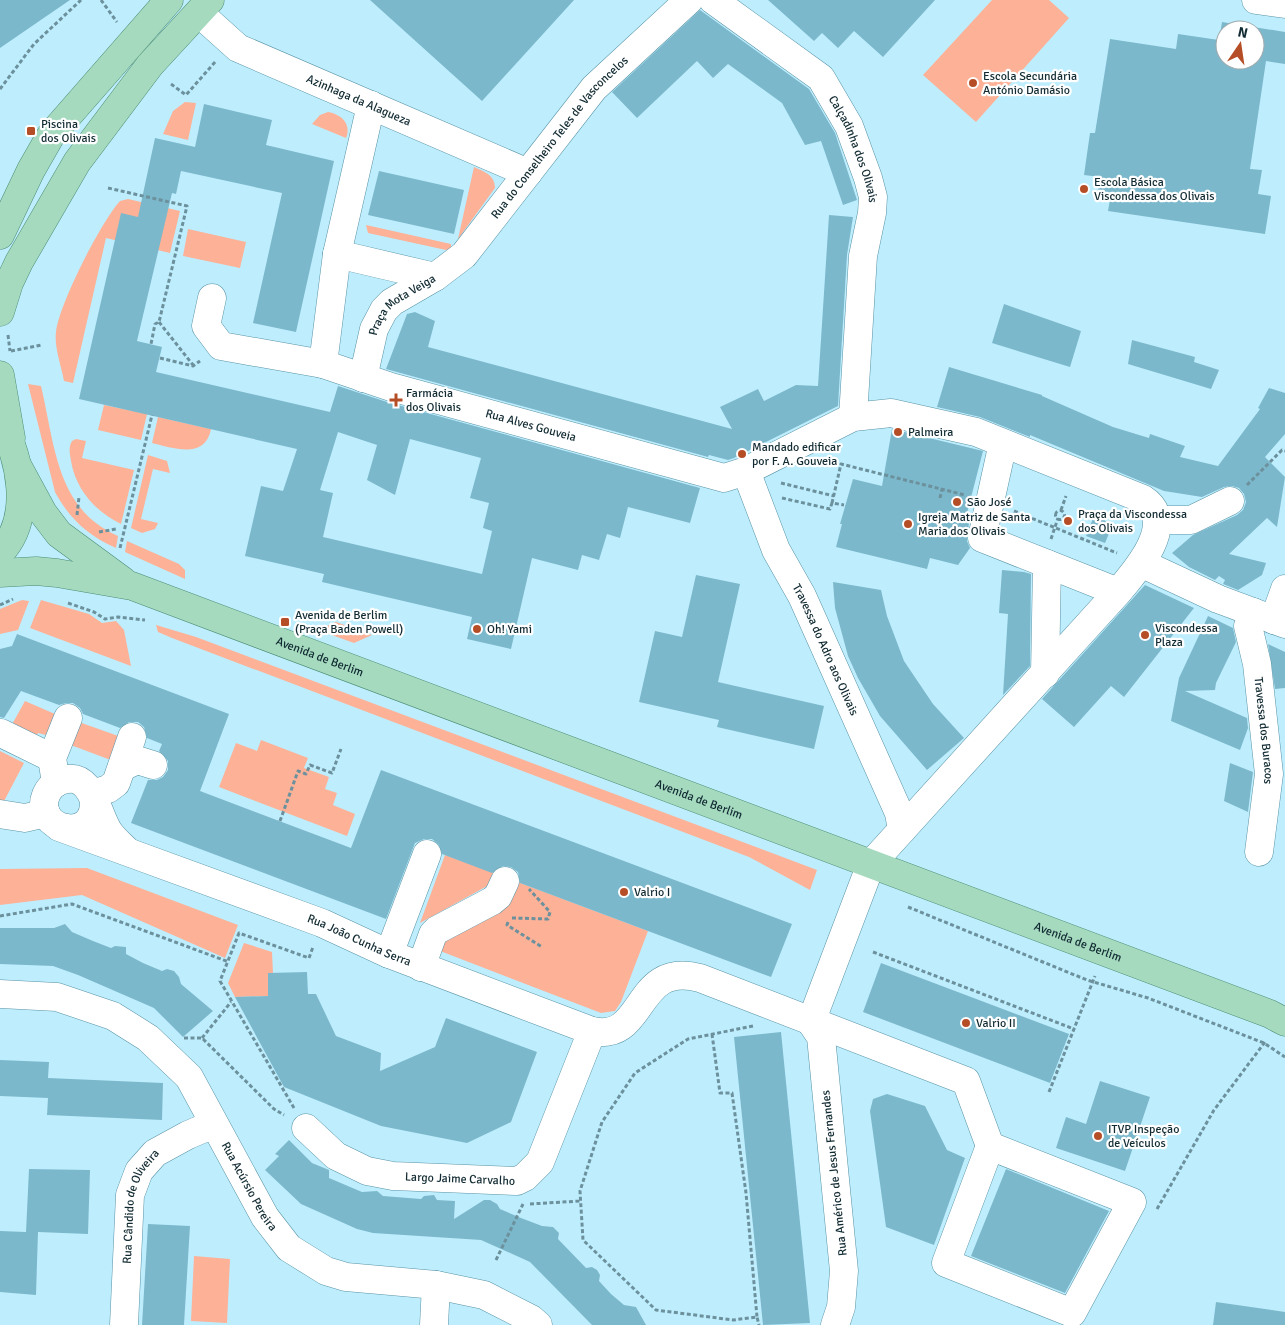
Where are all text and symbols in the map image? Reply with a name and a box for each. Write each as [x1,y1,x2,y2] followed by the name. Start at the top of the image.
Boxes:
[1215,20,1265,70] north arrow
[1236,23,1249,42] text: N
[488,53,632,222] street label: Rua do Conselheiro Teles de Vasconcelos
[983,69,1077,98] place label: Escola Secundária António Damásio
[304,71,413,130] street label: Azinhaga da Alagueza
[967,77,979,89] marker: Escola Secundária António Damásio
[825,93,880,203] street label: Calçadinha dos Olivais
[41,117,96,146] place label: Piscina dos Olivais
[25,125,37,137] marker: Piscina dos Olivais
[1094,175,1214,204] place label: Escola Básica Viscondessa dos Olivais
[1078,183,1090,195] marker: Escola Básica Viscondessa dos Olivais
[366,271,438,337] street label: Praça Mota Veiga
[406,386,461,415] place label: Farmácia dos Olivais
[390,394,402,406] marker: Farmácia dos Olivais
[484,406,578,445] street label: Rua Alves Gouveia
[908,425,953,440] place label: Palmeira
[892,426,904,438] marker: Palmeira
[752,440,841,469] place label: Mandado edificar por F. A. Gouveia
[736,448,748,460] marker: Mandado edificar por F. A. Gouveia
[967,495,1011,510] place label: São José
[951,496,963,508] marker: São José
[1078,507,1187,536] place label: Praça da Viscondessa dos Olivais
[918,510,1030,539] place label: Igreja Matriz de Santa Maria dos Olivais
[1062,515,1074,527] marker: Praça da Viscondessa dos Olivais
[902,518,914,530] marker: Igreja Matriz de Santa Maria dos Olivais
[789,581,861,718] street label: Travessa do Adro aos Olivais
[295,608,403,637] place label: Avenida de Berlim (Praça Baden Powell)
[279,616,291,628] marker: Avenida de Berlim (Praça Baden Powell)
[1155,621,1218,650] place label: Viscondessa Plaza
[487,622,532,637] place label: Oh! Yami
[471,623,483,635] marker: Oh! Yami
[1139,629,1151,641] marker: Viscondessa Plaza
[274,634,366,680] street label: Avenida de Berlim
[1250,676,1276,785] street label: Travessa dos Buracos
[653,776,745,823] street label: Avenida de Berlim
[634,885,670,900] place label: Valrio I
[618,886,630,898] marker: Valrio I
[305,911,413,970] street label: Rua João Cunha Serra
[1032,919,1124,966] street label: Avenida de Berlim
[976,1016,1016,1031] place label: Valrio II
[960,1017,972,1029] marker: Valrio II
[818,1089,851,1257] street label: Rua Américo de Jesus Fernandes
[1108,1122,1179,1151] place label: ITVP Inspeção de Veículos
[1092,1130,1104,1142] marker: ITVP Inspeção de Veículos
[218,1139,280,1234] street label: Rua Acúrsio Pereira
[120,1146,163,1264] street label: Rua Cândido de Oliveira
[405,1169,515,1189] street label: Largo Jaime Carvalho

